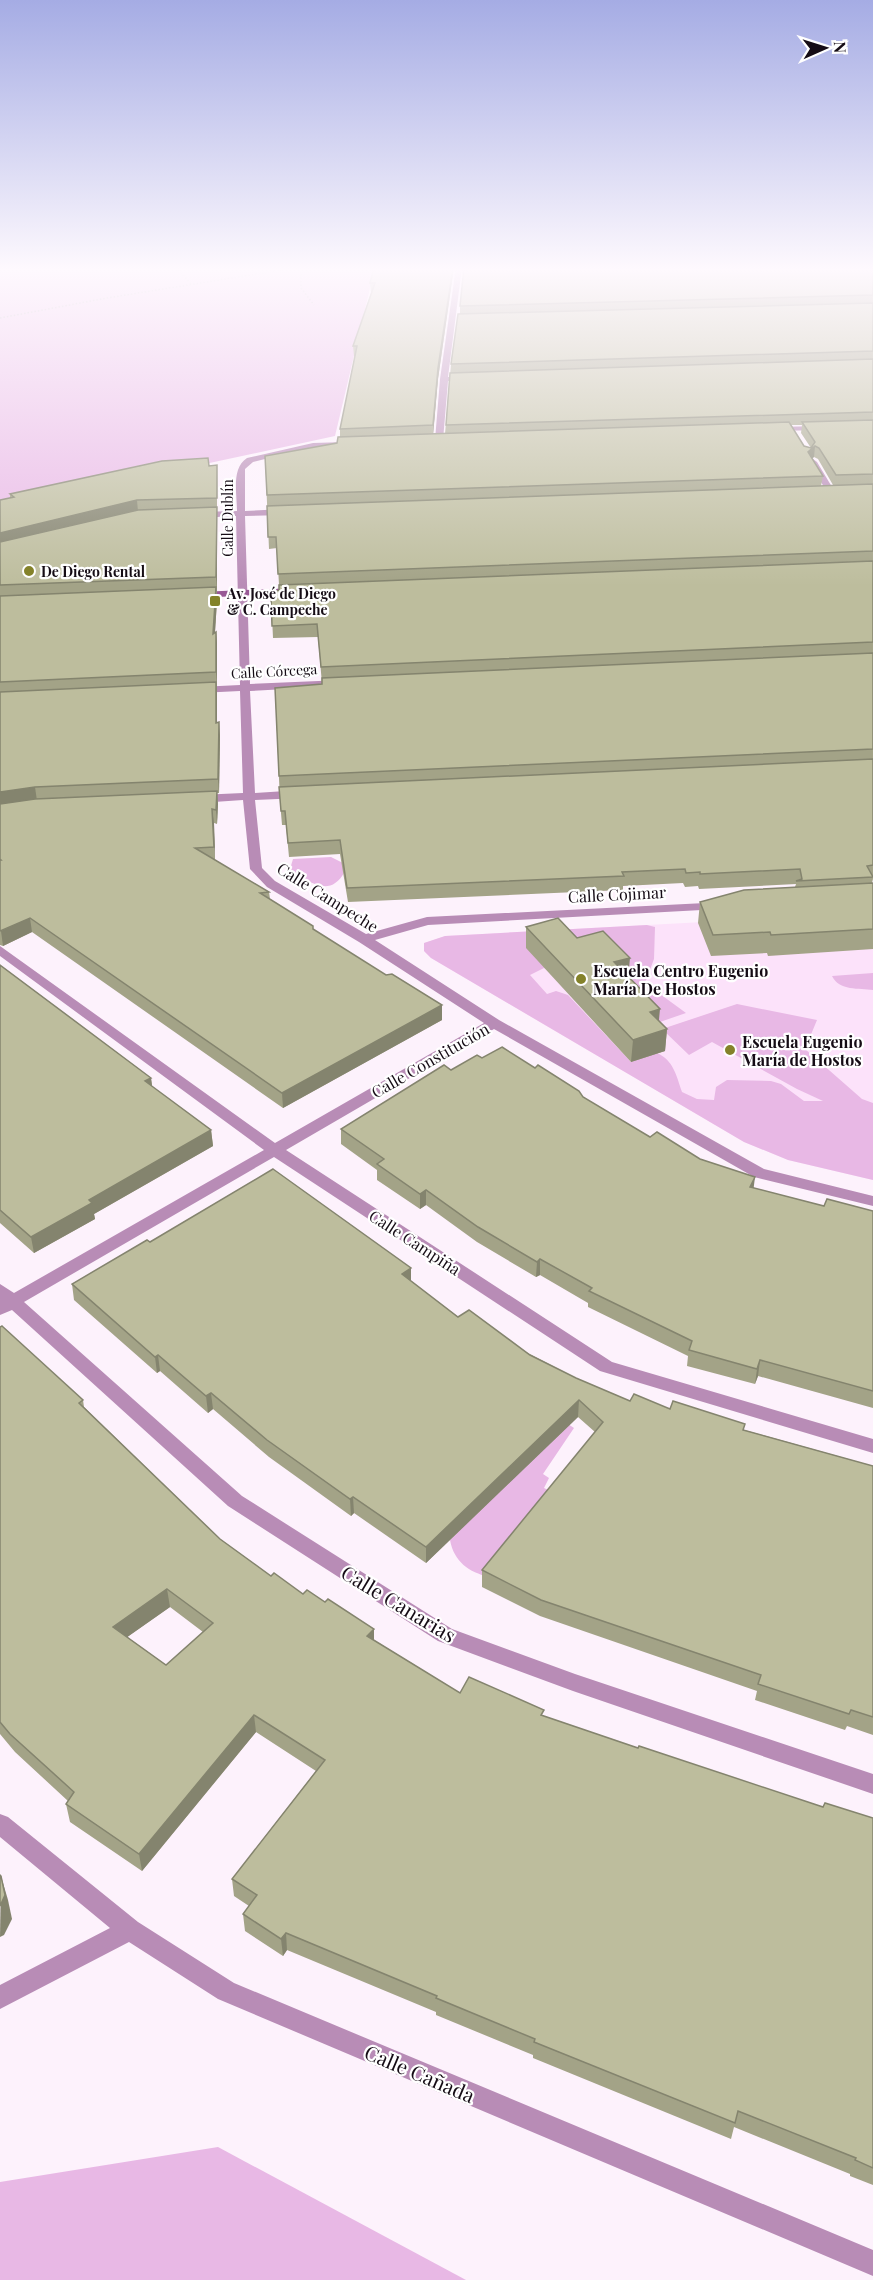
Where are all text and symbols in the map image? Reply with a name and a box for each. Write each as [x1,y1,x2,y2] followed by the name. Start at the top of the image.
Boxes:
[795,18,855,78] north arrow
[830,41,851,54] text: N
[218,479,237,557] street label: Calle Dublín
[41,562,146,581] place label: De Diego Rental
[22,564,36,578] marker: De Diego Rental
[226,584,336,619] place label: Av. José de Diego & C. Campeche
[208,594,222,608] marker: Av. José de Diego & C. Campeche
[230,659,318,683] street label: Calle Córcega
[273,857,383,937] street label: Calle Campeche
[567,881,667,907] street label: Calle Cojimar
[593,960,768,999] place label: Escuela Centro Eugenio María De Hostos
[574,972,588,986] marker: Escuela Centro Eugenio María De Hostos
[367,1018,493,1102] street label: Calle Constitución
[742,1031,862,1070] place label: Escuela Eugenio María de Hostos
[723,1043,737,1057] marker: Escuela Eugenio María de Hostos
[365,1205,465,1279] street label: Calle Campiña
[337,1558,461,1648] street label: Calle Canarias
[361,2038,479,2108] street label: Calle Cañada

